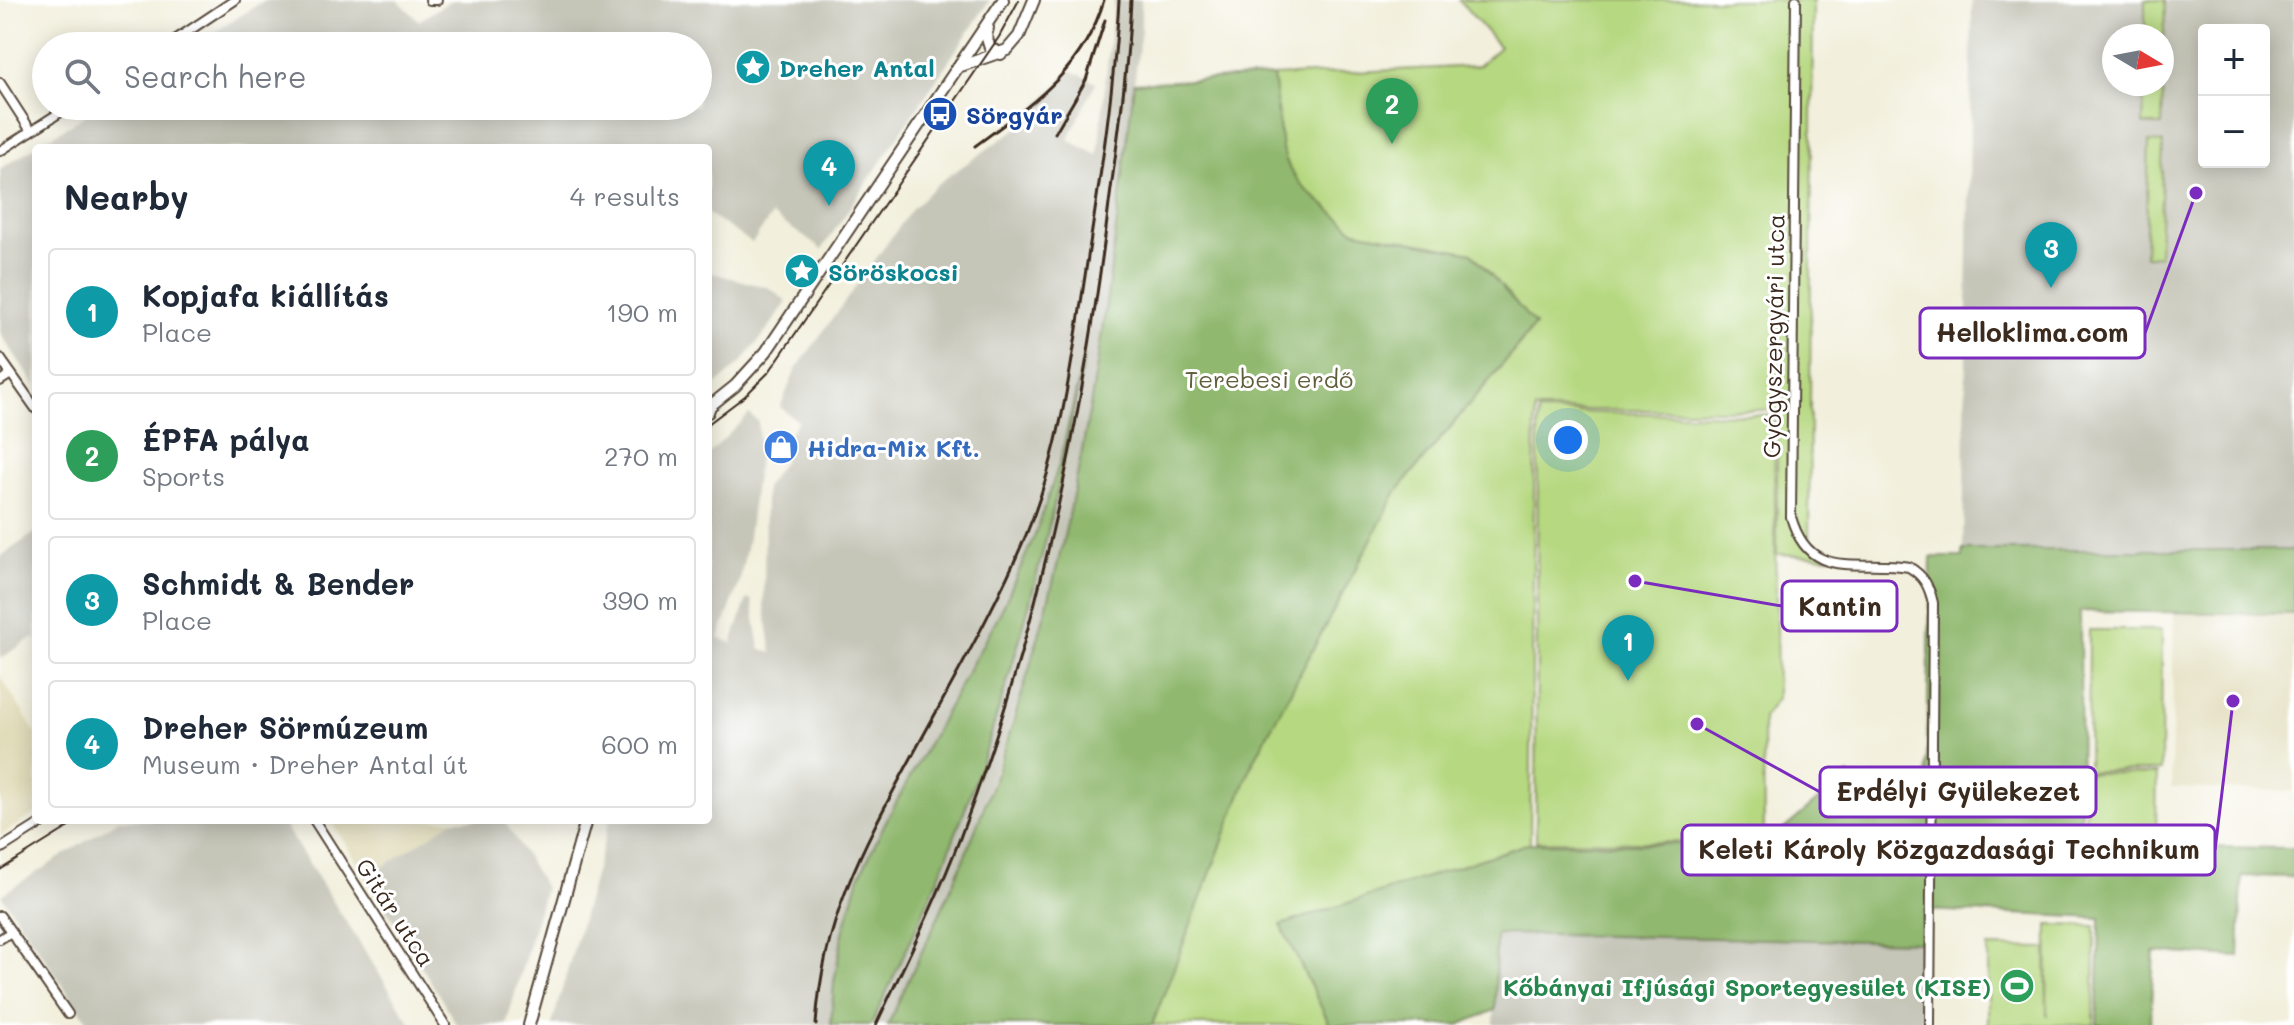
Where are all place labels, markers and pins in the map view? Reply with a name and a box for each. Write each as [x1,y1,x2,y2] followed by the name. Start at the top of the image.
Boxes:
[734,48,772,86] place icon: Dreher Antal
[779,52,935,83] place label: Dreher Antal
[1366,78,1418,144] pin: 2
[921,95,959,133] bus stop icon: Sörgyár
[966,99,1063,130] place label: Sörgyár
[803,140,855,206] pin: 4
[2025,222,2077,288] pin: 3
[783,252,821,290] place icon: Söröskocsi
[828,256,959,287] place label: Söröskocsi
[1920,308,2145,358] callout: Helloklima.com
[762,428,800,466] shop icon: Hidra-Mix Kft.
[807,432,980,463] place label: Hidra-Mix Kft.
[1782,581,1897,631] callout: Kantin
[1602,615,1654,681] pin: 1
[1820,767,2096,817] callout: Erdélyi Gyülekezet
[1682,825,2215,875] callout: Keleti Károly Közgazdasági Technikum
[1998,967,2036,1005] sports icon: Kőbányai Ifjúsági Sportegyesület (KISE)
[1503,971,1991,1002] place label: Kőbányai Ifjúsági Sportegyesület (KISE)

